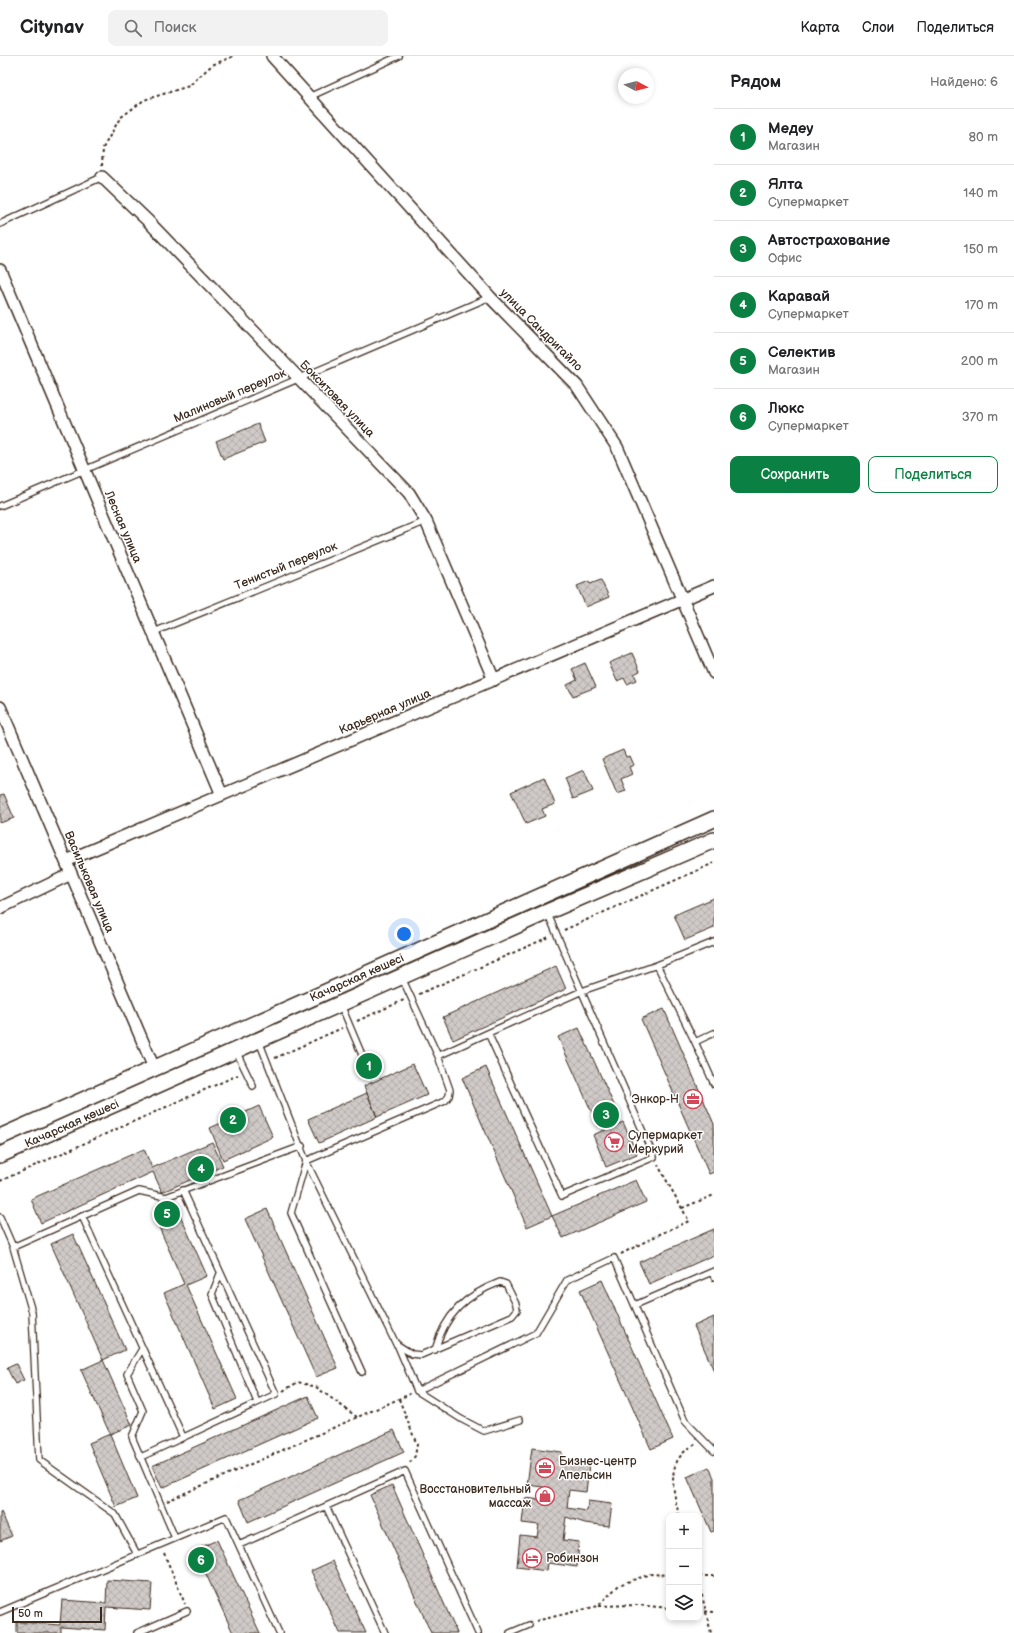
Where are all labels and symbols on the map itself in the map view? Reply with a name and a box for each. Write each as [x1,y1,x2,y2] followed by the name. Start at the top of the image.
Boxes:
[618,68,654,104] north arrow
[497,286,585,374] street label: улица Сандригайло
[296,357,378,441] street label: Бокситовая улица
[171,365,289,427] street label: Малиновый переулок
[101,488,145,565] street label: Лесная улица
[232,538,340,593] street label: Тенистый переулок
[337,686,433,738] street label: Карьерная улица
[61,829,117,935] street label: Васильковая улица
[394,924,414,944] your location
[308,950,406,1006] street label: Качарская көшесі
[356,1051,382,1081] pin: 1
[682,1088,704,1110] office icon: Энкор-Н
[632,1092,679,1107] place label: Энкор-Н
[23,1096,121,1152] street label: Качарская көшесі
[593,1100,619,1130] pin: 3
[220,1105,246,1135] pin: 2
[628,1128,703,1157] place label: Супермаркет Меркурий
[603,1131,625,1153] supermarket icon: Супермаркет Меркурий
[188,1154,214,1184] pin: 4
[154,1199,180,1229] pin: 5
[558,1454,637,1483] place label: Бизнес-центр Апельсин
[534,1457,556,1479] office icon: Бизнес-центр Апельсин
[420,1482,532,1511] place label: Восстановительный массаж
[534,1485,556,1507] shop icon: Восстановительный массаж
[188,1545,214,1575] pin: 6
[521,1547,543,1569] hotel icon: Робинзон
[546,1551,599,1566] place label: Робинзон
[12,1605,102,1624] scale bar

